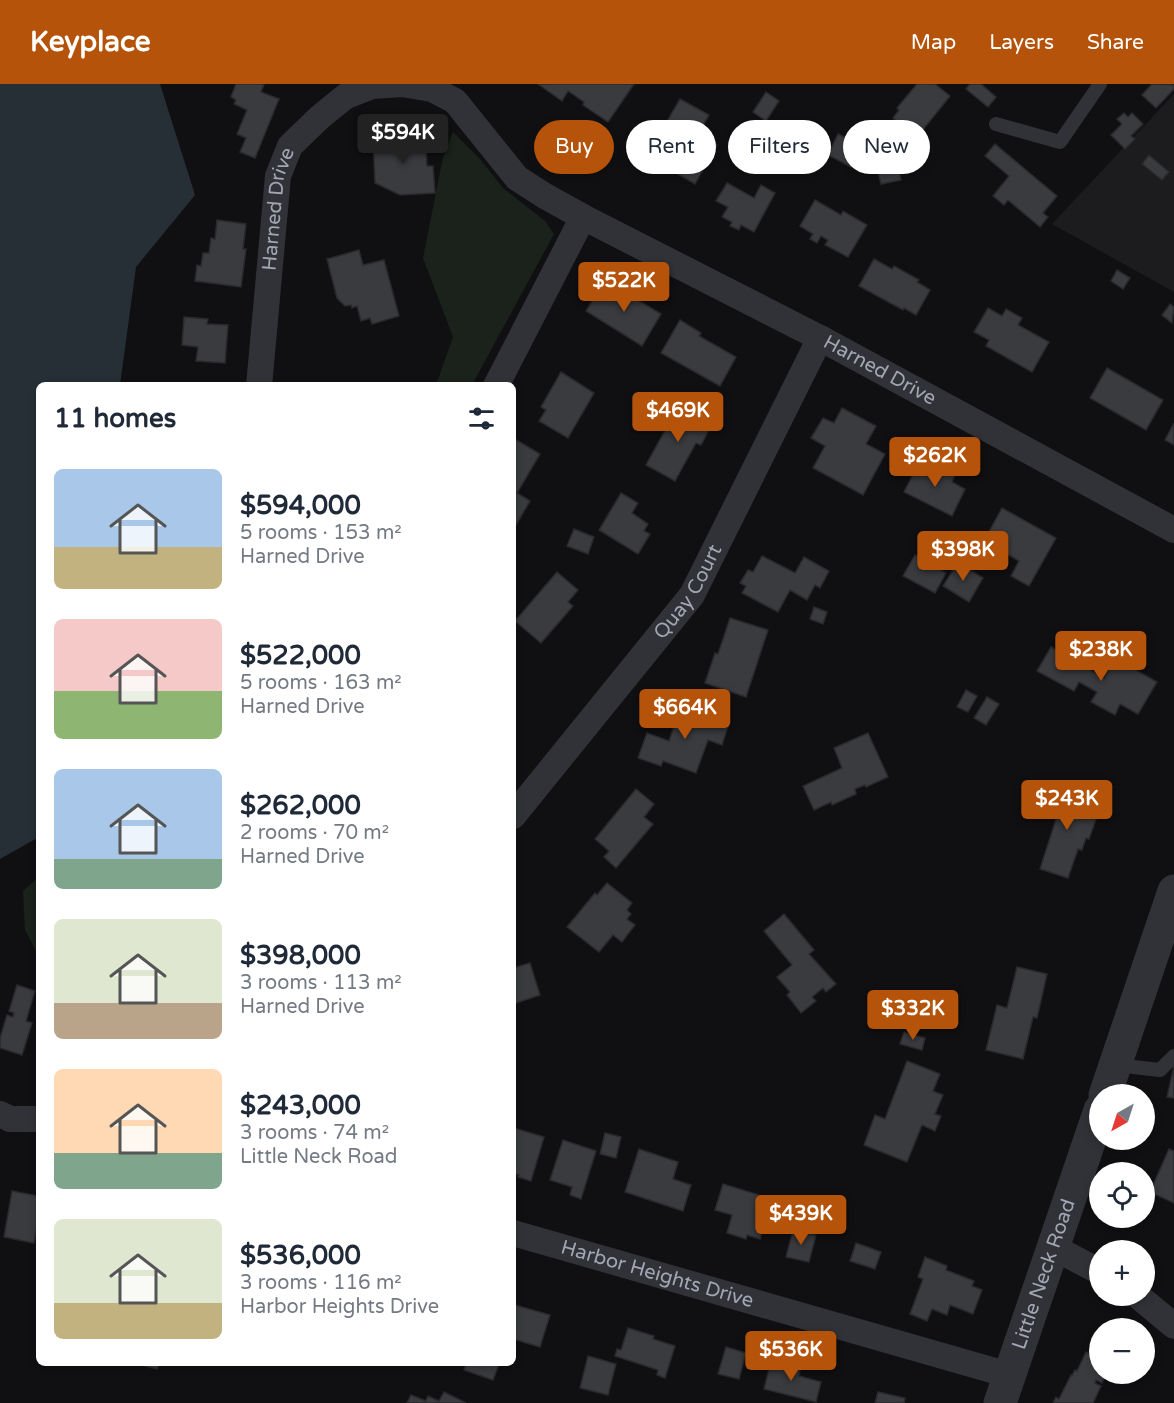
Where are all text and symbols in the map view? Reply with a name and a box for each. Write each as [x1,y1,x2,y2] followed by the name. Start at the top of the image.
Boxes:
[30,25,151,59] text: Keyplace
[911,30,956,55] text: Map
[989,30,1054,55] text: Layers
[1087,30,1144,55] text: Share
[361,114,445,165] pin: $594K
[534,120,614,174] chip: Buy
[626,120,716,174] chip: Rent
[728,120,831,174] chip: Filters
[843,120,930,174] chip: New
[371,121,435,145] text: $594K
[257,144,300,272] street label: Harned Drive
[582,262,666,313] pin: $522K
[592,269,656,293] text: $522K
[819,330,940,411] street label: Harned Drive
[636,392,720,443] pin: $469K
[646,399,710,423] text: $469K
[465,402,498,435] icon: filters
[54,403,176,434] text: 11 homes
[893,437,977,488] pin: $262K
[903,444,967,468] text: $262K
[240,490,361,521] text: $594,000
[102,493,174,565] icon: home
[240,521,402,545] text: 5 rooms · 153 m²
[921,531,1005,582] pin: $398K
[931,538,995,562] text: $398K
[649,540,727,644] street label: Quay Court
[240,545,365,569] text: Harned Drive
[1059,631,1143,682] pin: $238K
[1069,638,1133,662] text: $238K
[240,640,361,671] text: $522,000
[102,643,174,715] icon: home
[240,671,402,695] text: 5 rooms · 163 m²
[643,689,727,740] pin: $664K
[240,695,365,719] text: Harned Drive
[653,696,717,720] text: $664K
[1025,780,1109,831] pin: $243K
[1035,787,1099,811] text: $243K
[240,790,361,821] text: $262,000
[102,793,174,865] icon: home
[240,821,389,845] text: 2 rooms · 70 m²
[240,845,365,869] text: Harned Drive
[240,940,361,971] text: $398,000
[102,943,174,1015] icon: home
[240,971,402,995] text: 3 rooms · 113 m²
[871,990,955,1041] pin: $332K
[240,995,365,1019] text: Harned Drive
[881,997,945,1021] text: $332K
[1089,1084,1155,1150] north arrow
[1089,1084,1155,1384] map controls
[240,1090,361,1121] text: $243,000
[102,1093,174,1165] icon: home
[240,1121,389,1145] text: 3 rooms · 74 m²
[240,1145,397,1169] text: Little Neck Road
[1089,1162,1155,1228] button: locate
[759,1195,843,1246] pin: $439K
[1007,1196,1081,1353] street label: Little Neck Road
[769,1202,833,1226] text: $439K
[558,1235,756,1313] street label: Harbor Heights Drive
[240,1240,361,1271] text: $536,000
[1089,1240,1155,1306] button: +
[102,1243,174,1315] icon: home
[240,1271,402,1295] text: 3 rooms · 116 m²
[240,1295,439,1319] text: Harbor Heights Drive
[1089,1318,1155,1384] button: −
[749,1331,833,1382] pin: $536K
[759,1338,823,1362] text: $536K

